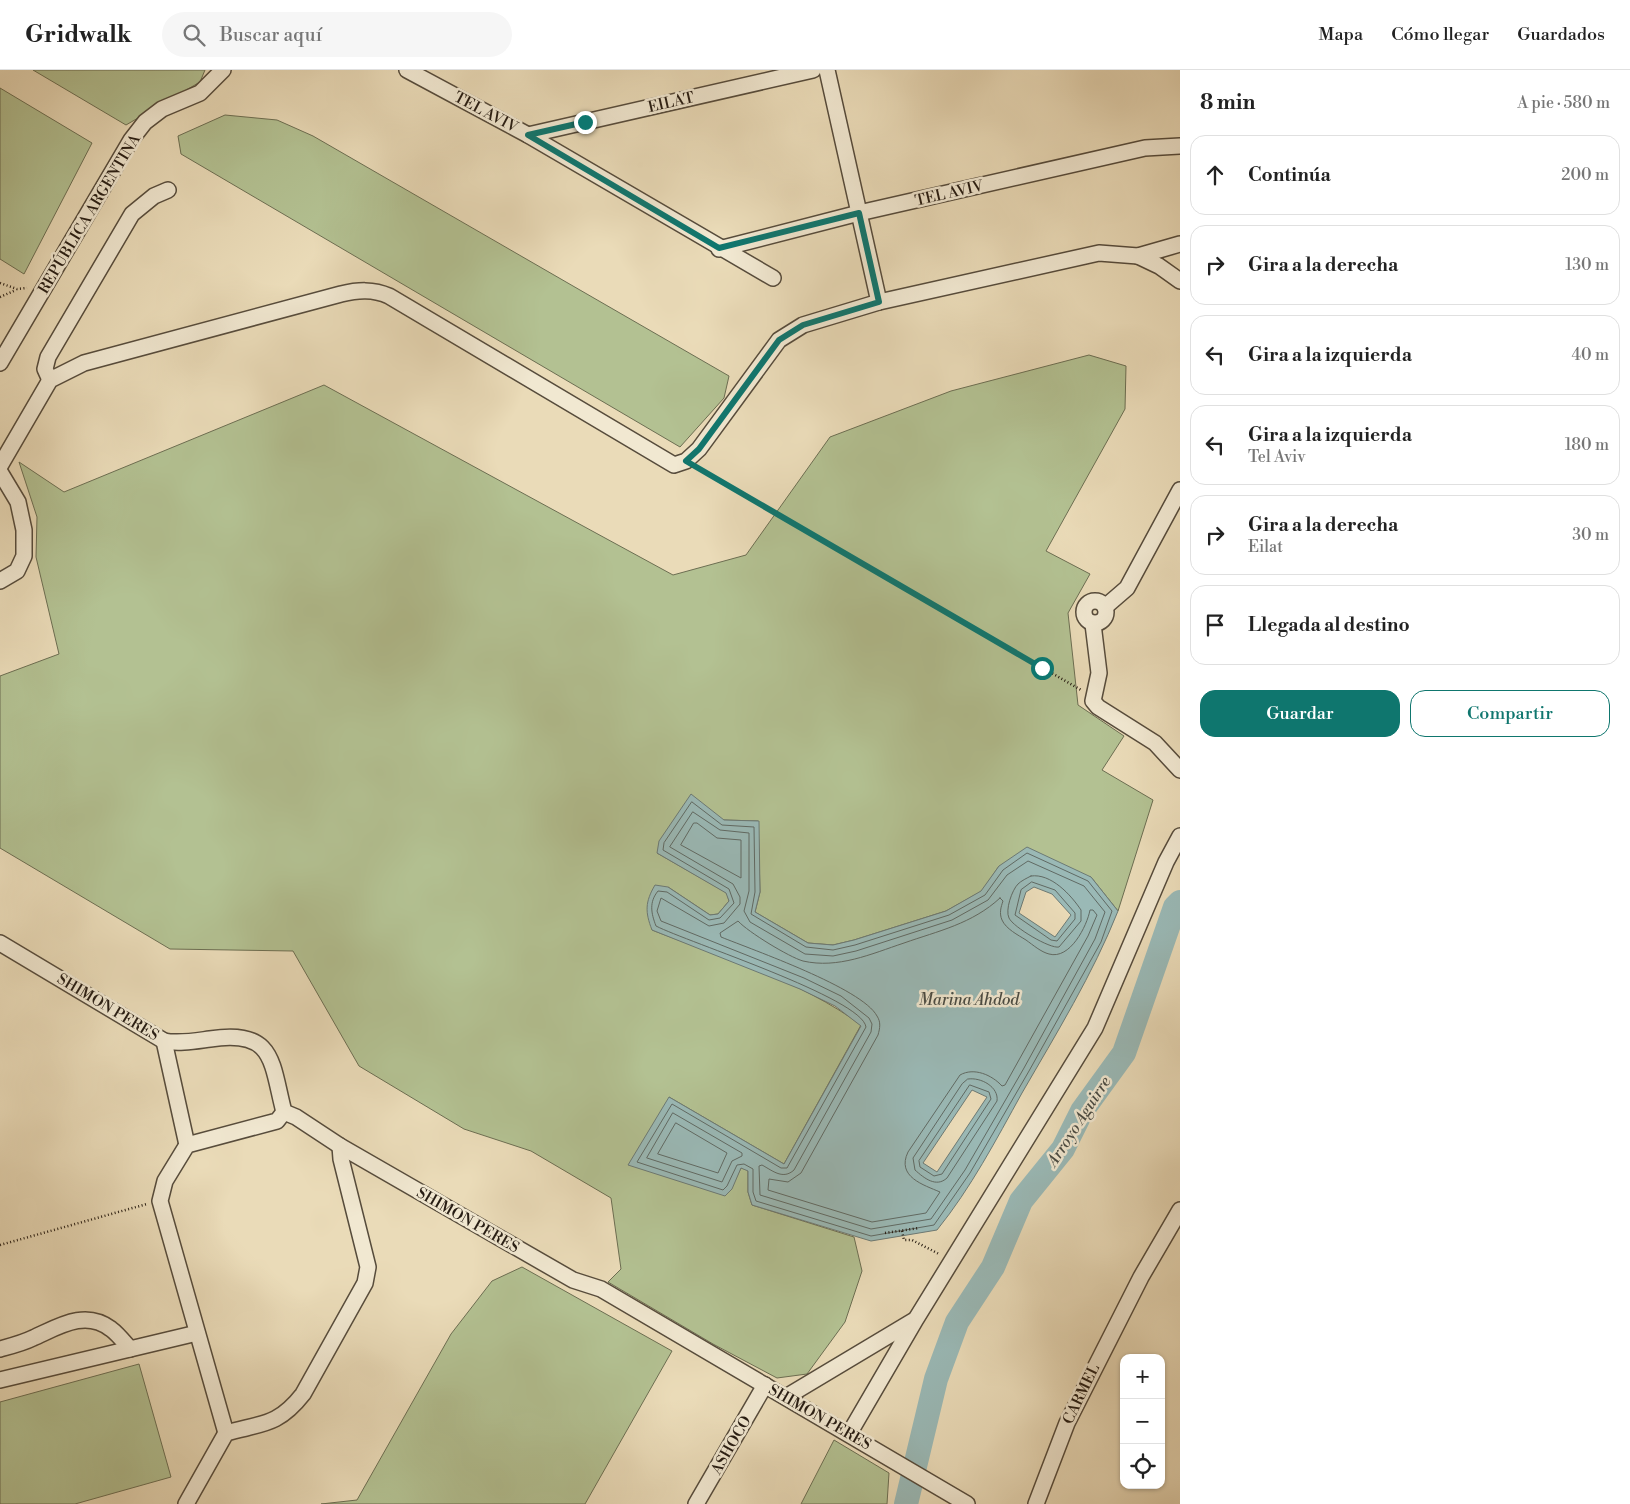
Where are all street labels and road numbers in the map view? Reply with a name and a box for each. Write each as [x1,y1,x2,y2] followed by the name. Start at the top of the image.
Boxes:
[451,88,521,137] street label: TEL AVIV
[646,88,697,117] street label: EILAT
[33,130,145,298] street label: REPÚBLICA ARGENTINA
[913,176,985,211] street label: TEL AVIV
[53,970,162,1045] street label: SHIMON PERES
[413,1183,522,1258] street label: SHIMON PERES
[1059,1361,1104,1428] street label: CARMEL
[765,1380,874,1455] street label: SHIMON PERES
[707,1412,756,1479] street label: ASHOCO

